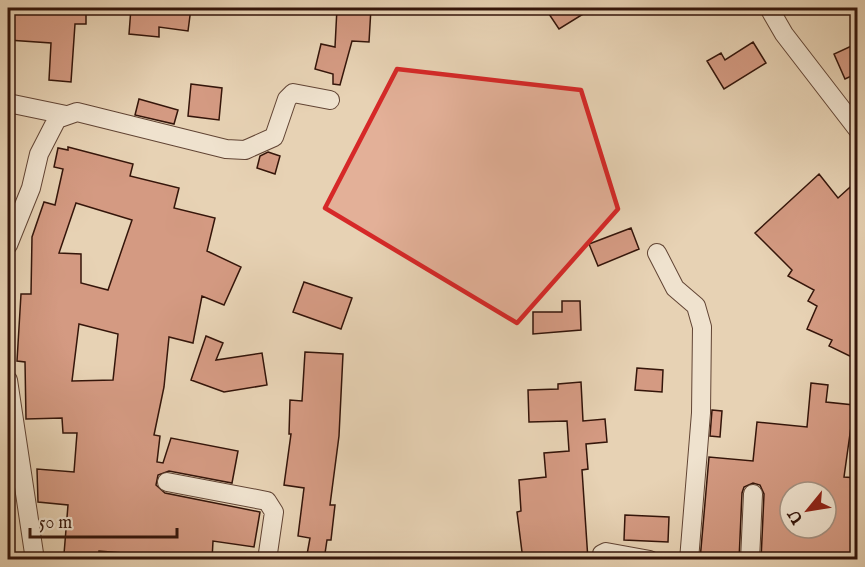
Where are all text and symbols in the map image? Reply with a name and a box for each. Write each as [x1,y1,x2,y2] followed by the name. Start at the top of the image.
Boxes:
[778,480,838,540] north arrow
[30,501,177,539] scale bar
[784,505,809,528] text: U
[39,512,72,535] text: 50 m

